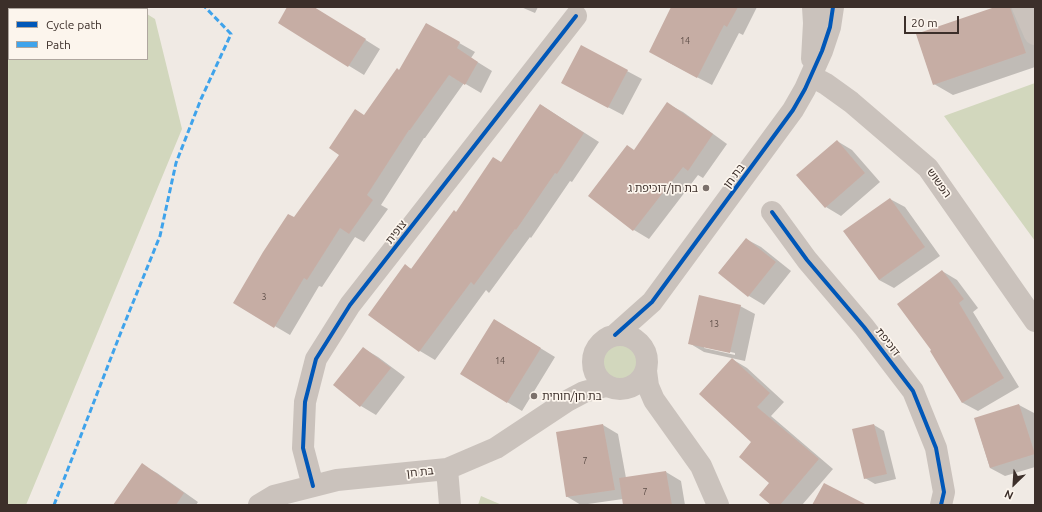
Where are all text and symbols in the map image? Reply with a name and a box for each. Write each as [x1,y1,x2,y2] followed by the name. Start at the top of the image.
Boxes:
[8,8,148,60] legend
[906,8,961,34] scale bar
[911,16,938,29] text: 20 m
[46,18,102,31] text: Cycle path
[680,36,690,46] house number: 14
[46,38,71,51] text: Path
[721,161,747,191] street label: בת חן
[924,166,954,200] street label: הפשוש
[628,181,698,195] place label: בת חן/דוכיפת ג
[701,183,711,193] marker: בת חן/דוכיפת ג
[383,218,409,246] street label: צופית
[261,292,267,302] house number: 3
[709,319,719,329] house number: 13
[873,325,903,359] street label: דוכיפת
[495,356,505,366] house number: 14
[542,389,602,403] place label: בת חן/חוחית
[529,391,539,401] marker: בת חן/חוחית
[582,456,588,466] house number: 7
[406,464,434,480] street label: בת חן
[994,464,1034,504] north arrow
[642,487,648,497] house number: 7
[1003,488,1015,502] text: N

